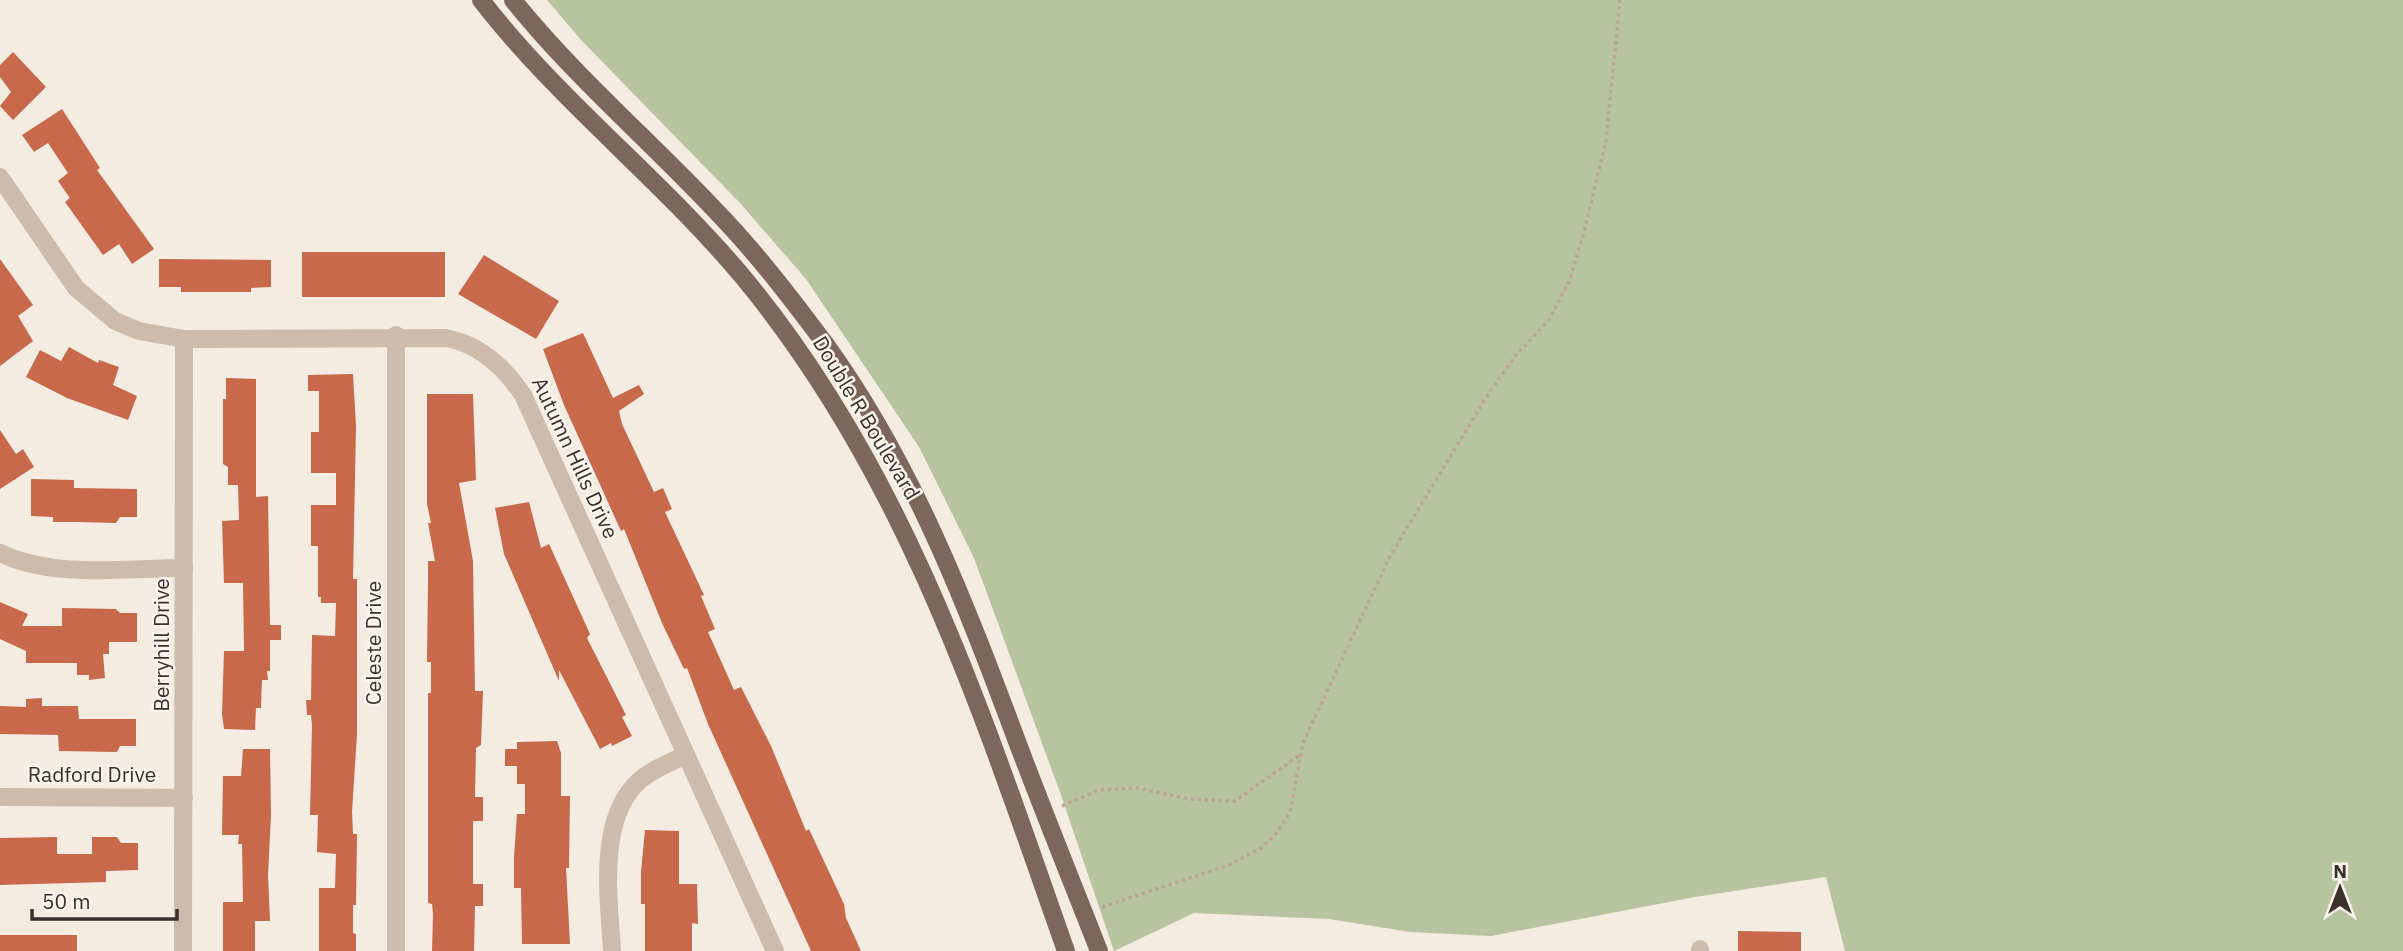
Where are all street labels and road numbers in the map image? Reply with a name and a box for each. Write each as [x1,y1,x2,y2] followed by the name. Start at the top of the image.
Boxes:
[807,330,927,504] street label: Double R Boulevard
[526,372,626,543] street label: Autumn Hills Drive
[147,578,175,712] street label: Berryhill Drive
[359,581,387,705] street label: Celeste Drive
[28,760,156,788] street label: Radford Drive

